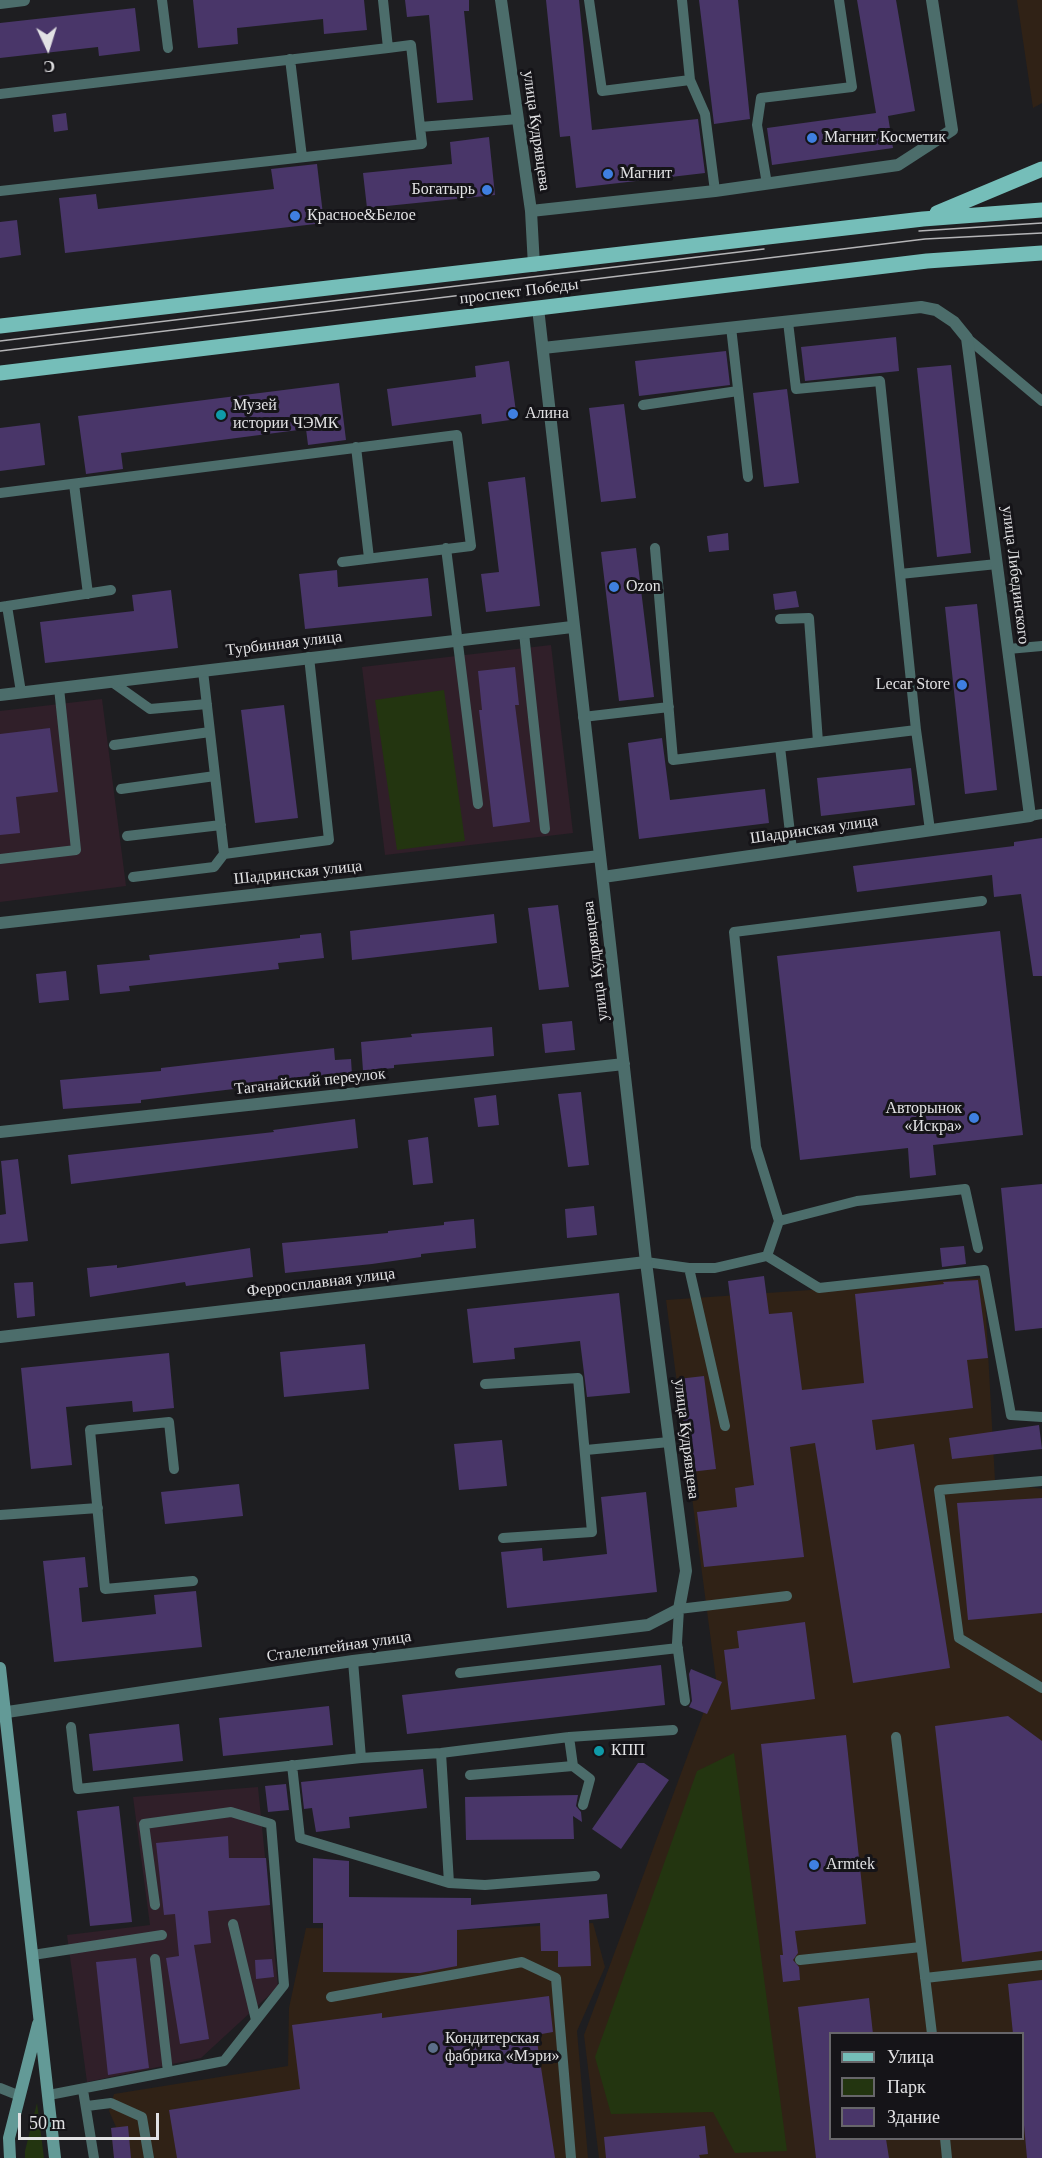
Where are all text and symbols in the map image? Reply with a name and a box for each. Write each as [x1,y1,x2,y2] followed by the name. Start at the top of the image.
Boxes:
[18,18,78,78] north arrow
[43,58,56,75] text: С
[518,70,554,192] street label: улица Кудрявцева
[824,128,946,148] place label: Магнит Косметик
[805,131,819,145] marker: Магнит Косметик
[620,164,672,184] place label: Магнит
[601,167,615,181] marker: Магнит
[412,180,475,200] place label: Богатырь
[480,183,494,197] marker: Богатырь
[307,206,416,226] place label: Красное&Белое
[288,209,302,223] marker: Красное&Белое
[459,275,579,309] street label: проспект Победы
[233,396,338,434] place label: Музей истории ЧЭМК
[525,404,569,424] place label: Алина
[506,407,520,421] marker: Алина
[214,408,228,422] marker: Музей истории ЧЭМК
[997,505,1033,645] street label: улица Либединского
[626,577,661,597] place label: Ozon
[607,580,621,594] marker: Ozon
[225,627,343,661] street label: Турбинная улица
[876,675,950,695] place label: Lecar Store
[955,678,969,692] marker: Lecar Store
[749,812,879,848] street label: Шадринская улица
[233,857,363,889] street label: Шадринская улица
[579,900,613,1022] street label: улица Кудрявцева
[234,1065,386,1099] street label: Таганайский переулок
[885,1099,962,1137] place label: Авторынок «Искра»
[967,1111,981,1125] marker: Авторынок «Искра»
[246,1264,396,1302] street label: Ферросплавная улица
[669,1378,703,1500] street label: улица Кудрявцева
[266,1627,412,1667] street label: Сталелитейная улица
[611,1741,645,1761] place label: КПП
[592,1744,606,1758] marker: КПП
[826,1855,875,1875] place label: Armtek
[807,1858,821,1872] marker: Armtek
[445,2029,559,2067] place label: Кондитерская фабрика «Мэри»
[829,2032,1024,2140] legend
[426,2041,440,2055] marker: Кондитерская фабрика «Мэри»
[887,2047,934,2067] text: Улица
[887,2077,926,2097] text: Парк
[21,2101,162,2139] scale bar
[887,2107,940,2127] text: Здание
[29,2113,66,2133] text: 50 m

